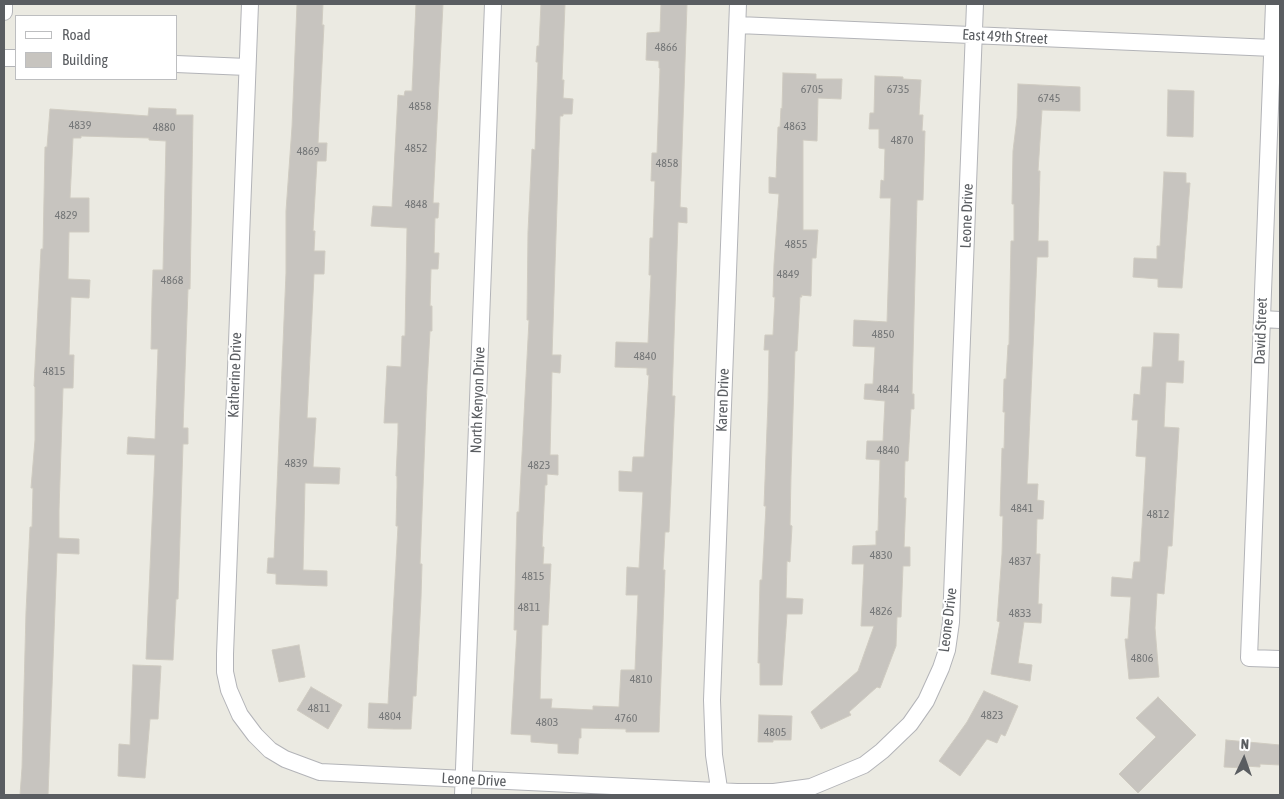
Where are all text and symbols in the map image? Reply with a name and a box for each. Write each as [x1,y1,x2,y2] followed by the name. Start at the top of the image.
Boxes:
[15,15,178,80] legend
[62,26,91,43] text: Road
[962,26,1048,48] street label: East 49th Street
[655,40,677,54] house number: 4866
[62,51,108,68] text: Building
[801,82,823,96] house number: 6705
[887,82,909,96] house number: 6735
[1038,91,1060,105] house number: 6745
[409,99,431,113] house number: 4858
[69,118,91,132] house number: 4839
[784,119,806,133] house number: 4863
[153,120,175,134] house number: 4880
[891,133,913,147] house number: 4870
[405,141,427,155] house number: 4852
[297,144,319,158] house number: 4869
[656,156,678,170] house number: 4858
[957,183,977,249] street label: Leone Drive
[405,197,427,211] house number: 4848
[55,208,77,222] house number: 4829
[785,237,807,251] house number: 4855
[777,267,799,281] house number: 4849
[161,273,183,287] house number: 4868
[1251,297,1271,365] street label: David Street
[872,327,894,341] house number: 4850
[225,332,245,418] street label: Katherine Drive
[467,346,489,454] street label: North Kenyon Drive
[634,349,656,363] house number: 4840
[43,364,65,378] house number: 4815
[713,368,733,432] street label: Karen Drive
[877,382,899,396] house number: 4844
[877,443,899,457] house number: 4840
[285,456,307,470] house number: 4839
[528,458,550,472] house number: 4823
[1011,501,1033,515] house number: 4841
[1147,507,1169,521] house number: 4812
[870,548,892,562] house number: 4830
[1009,554,1031,568] house number: 4837
[522,569,544,583] house number: 4815
[935,587,961,653] street label: Leone Drive
[518,600,540,614] house number: 4811
[870,604,892,618] house number: 4826
[1009,606,1031,620] house number: 4833
[1131,651,1153,665] house number: 4806
[630,672,652,686] house number: 4810
[308,701,330,715] house number: 4811
[981,708,1003,722] house number: 4823
[379,709,401,723] house number: 4804
[615,711,637,725] house number: 4760
[536,715,558,729] house number: 4803
[764,725,786,739] house number: 4805
[1219,734,1269,784] north arrow
[1240,736,1249,752] text: N
[441,769,507,791] street label: Leone Drive

